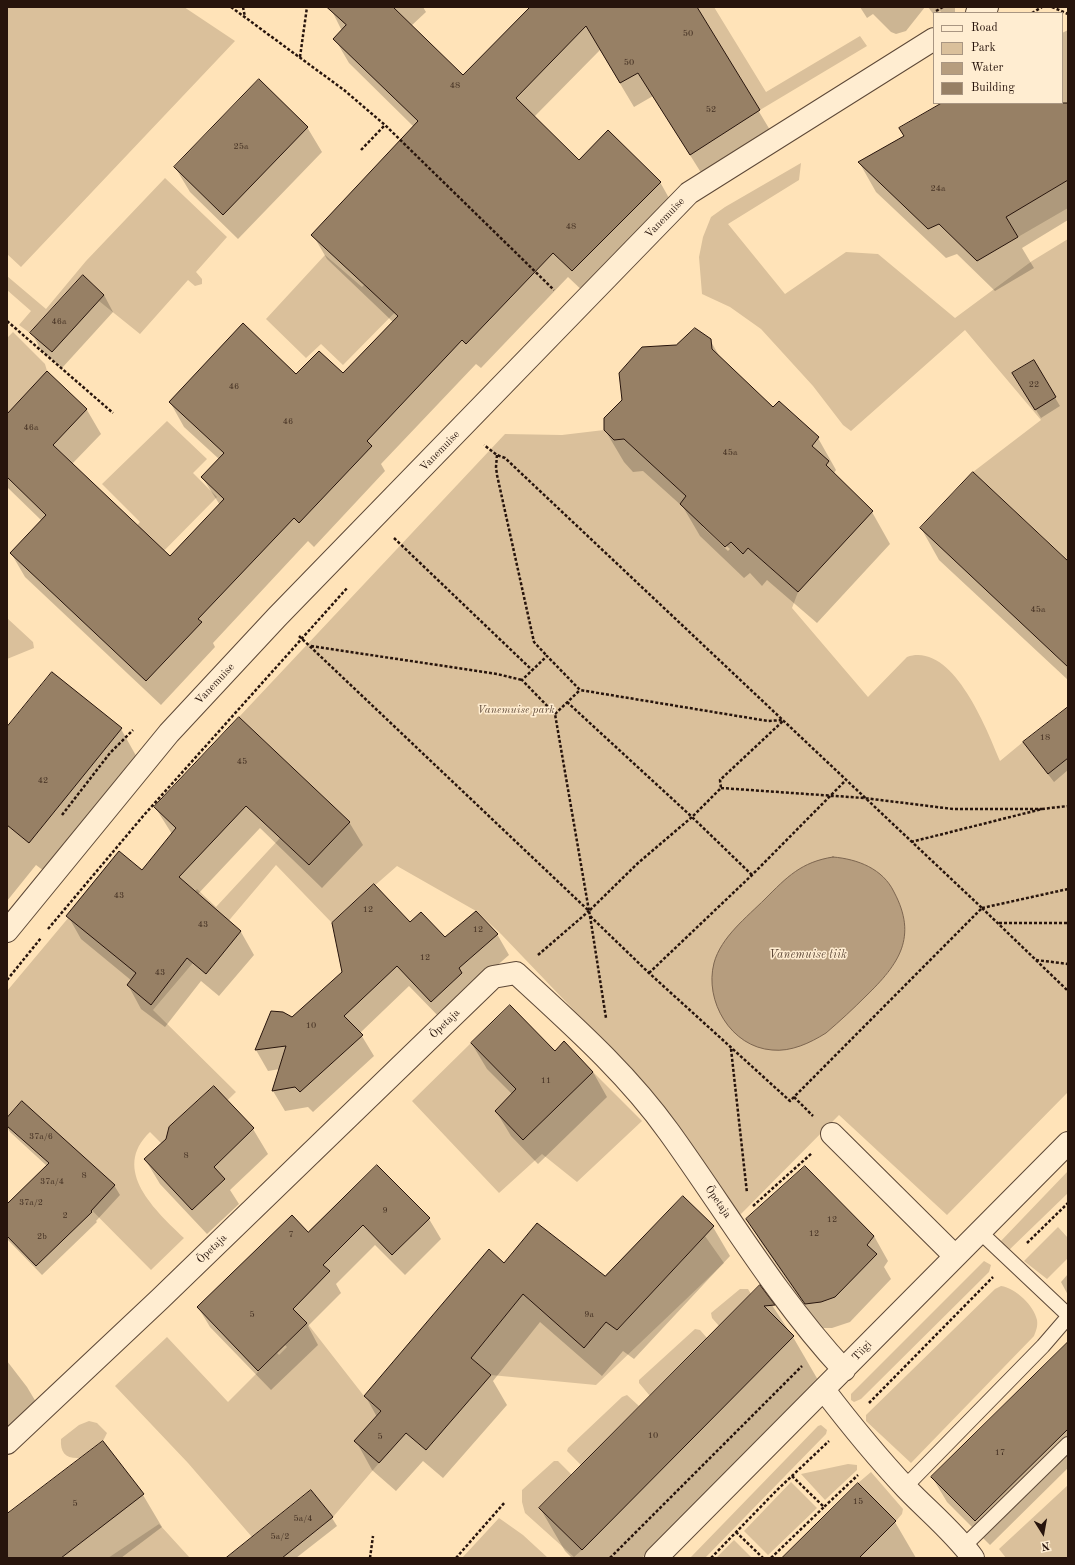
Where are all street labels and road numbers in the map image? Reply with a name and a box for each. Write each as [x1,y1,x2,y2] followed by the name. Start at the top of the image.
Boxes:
[642,195,688,241] street label: Vanemuise
[417,428,463,474] street label: Vanemuise
[193,661,237,707] street label: Vanemuise
[427,1007,463,1041] street label: Õpetaja
[702,1183,734,1221] street label: Õpetaja
[194,1232,230,1266] street label: Õpetaja
[849,1338,875,1364] street label: Tiigi

